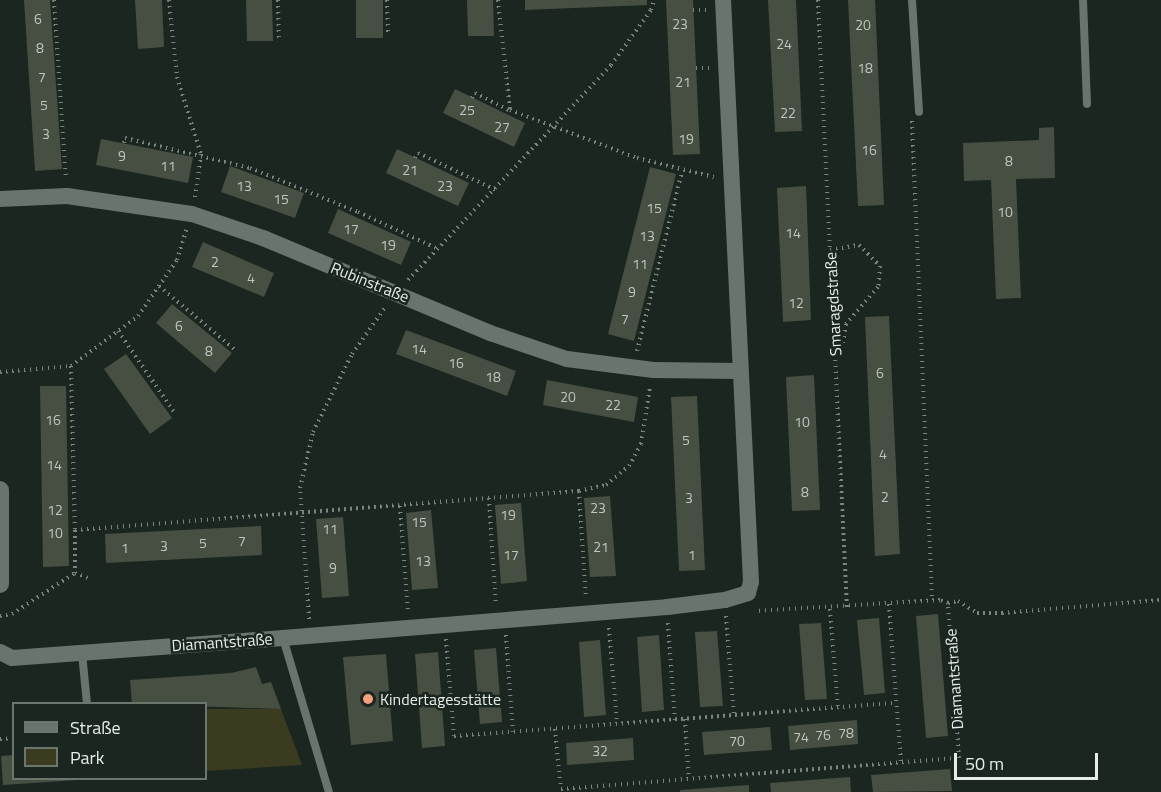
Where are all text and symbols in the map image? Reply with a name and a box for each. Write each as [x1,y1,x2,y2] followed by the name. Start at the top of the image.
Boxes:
[34,11,42,27] house number: 6
[672,16,688,32] house number: 23
[855,17,871,33] house number: 20
[776,36,792,52] house number: 24
[36,40,44,56] house number: 8
[857,60,873,76] house number: 18
[38,69,46,85] house number: 7
[675,74,691,90] house number: 21
[40,97,48,113] house number: 5
[459,102,475,118] house number: 25
[780,105,796,121] house number: 22
[494,119,510,135] house number: 27
[42,126,50,142] house number: 3
[678,131,694,147] house number: 19
[861,142,877,158] house number: 16
[118,148,126,164] house number: 9
[1005,153,1013,169] house number: 8
[160,158,176,174] house number: 11
[402,162,418,178] house number: 21
[236,178,252,194] house number: 13
[437,178,453,194] house number: 23
[273,191,289,207] house number: 15
[646,200,662,216] house number: 15
[997,204,1013,220] house number: 10
[343,221,359,237] house number: 17
[785,225,801,241] house number: 14
[639,228,655,244] house number: 13
[380,237,396,253] house number: 19
[821,251,845,357] street label: Smaragdstraße
[211,254,219,270] house number: 2
[632,256,648,272] house number: 11
[328,258,412,306] street label: Rubinstraße
[247,270,255,286] house number: 4
[628,284,636,300] house number: 9
[788,295,804,311] house number: 12
[621,311,629,327] house number: 7
[175,318,183,334] house number: 6
[411,341,427,357] house number: 14
[205,343,213,359] house number: 8
[448,355,464,371] house number: 16
[876,365,884,381] house number: 6
[485,369,501,385] house number: 18
[560,389,576,405] house number: 20
[605,397,621,413] house number: 22
[45,412,61,428] house number: 16
[794,414,810,430] house number: 10
[682,432,690,448] house number: 5
[879,446,887,462] house number: 4
[46,457,62,473] house number: 14
[801,484,809,500] house number: 8
[881,489,889,505] house number: 2
[685,490,693,506] house number: 3
[590,500,606,516] house number: 23
[47,502,63,518] house number: 12
[500,507,516,523] house number: 19
[411,514,427,530] house number: 15
[322,521,338,537] house number: 11
[47,525,63,541] house number: 10
[238,533,246,549] house number: 7
[199,535,207,551] house number: 5
[160,538,168,554] house number: 3
[593,539,609,555] house number: 21
[121,540,129,556] house number: 1
[503,547,519,563] house number: 17
[688,547,696,563] house number: 1
[415,553,431,569] house number: 13
[329,560,337,576] house number: 9
[941,628,967,730] street label: Diamantstraße
[171,629,273,655] street label: Diamantstraße
[380,689,501,709] place label: Kindertagesstätte
[361,692,375,706] marker: Kindertagesstätte
[12,702,207,780] legend
[70,714,121,741] text: Straße
[838,725,854,741] house number: 78
[815,727,831,743] house number: 76
[793,729,809,745] house number: 74
[729,733,745,749] house number: 70
[957,741,1101,779] scale bar
[592,743,608,759] house number: 32
[70,744,104,771] text: Park
[965,750,1004,777] text: 50 m

